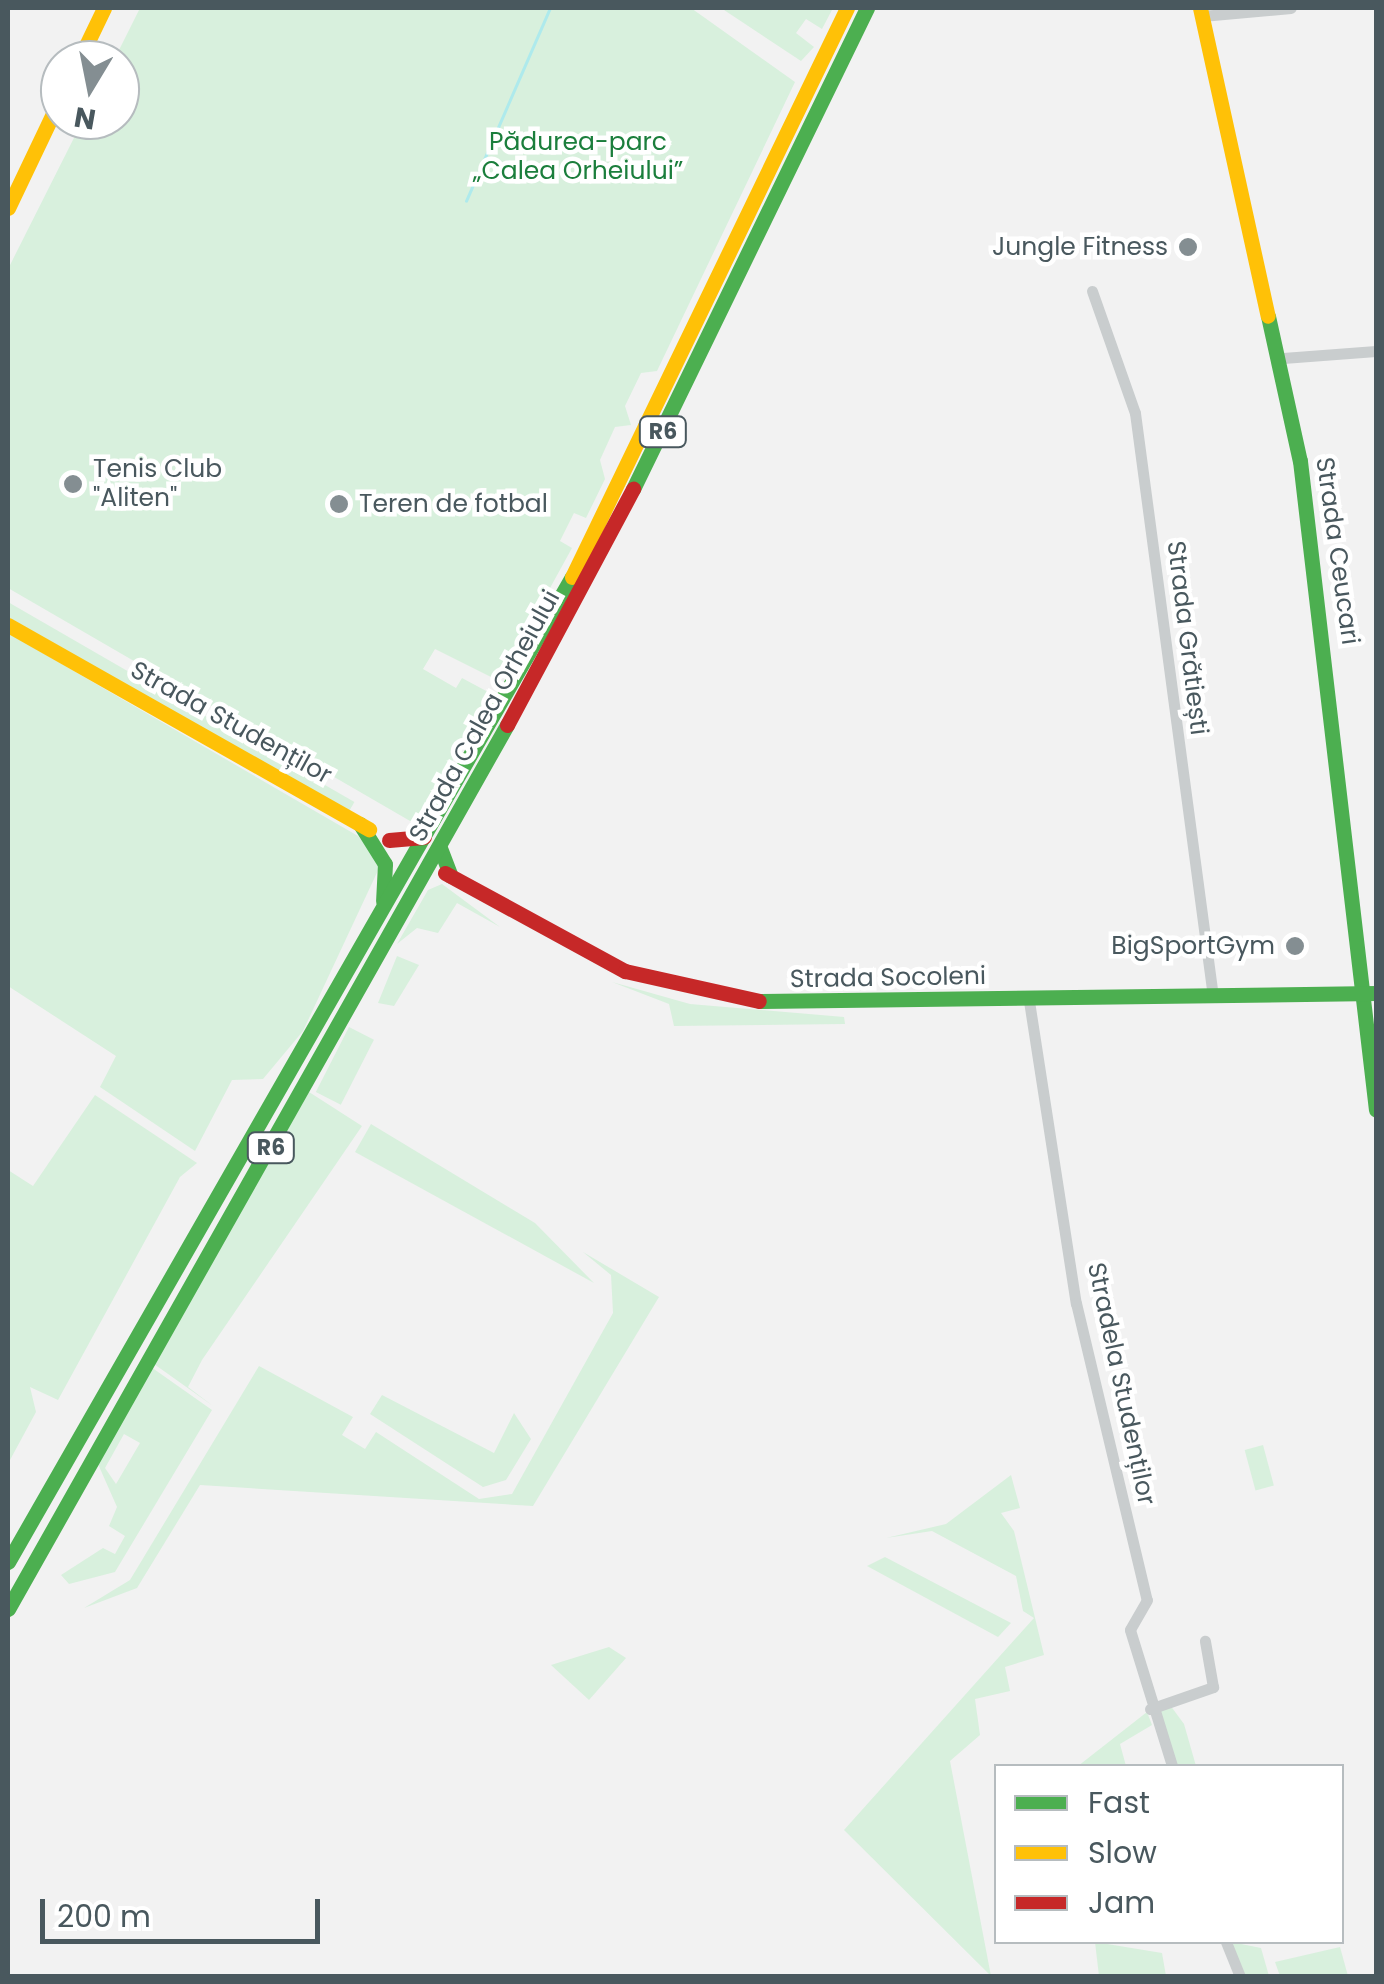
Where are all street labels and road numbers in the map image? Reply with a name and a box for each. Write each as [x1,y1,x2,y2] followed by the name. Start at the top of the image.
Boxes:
[638,415,688,449] road number: R6
[1309,455,1365,647] street label: Strada Ceucari
[1160,539,1214,737] street label: Strada Grătiești
[403,585,567,847] street label: Strada Calea Orheiului
[125,655,337,791] street label: Strada Studenților
[790,961,986,995] street label: Strada Socoleni
[246,1131,296,1165] road number: R6
[1081,1260,1161,1508] street label: Stradela Studenților

